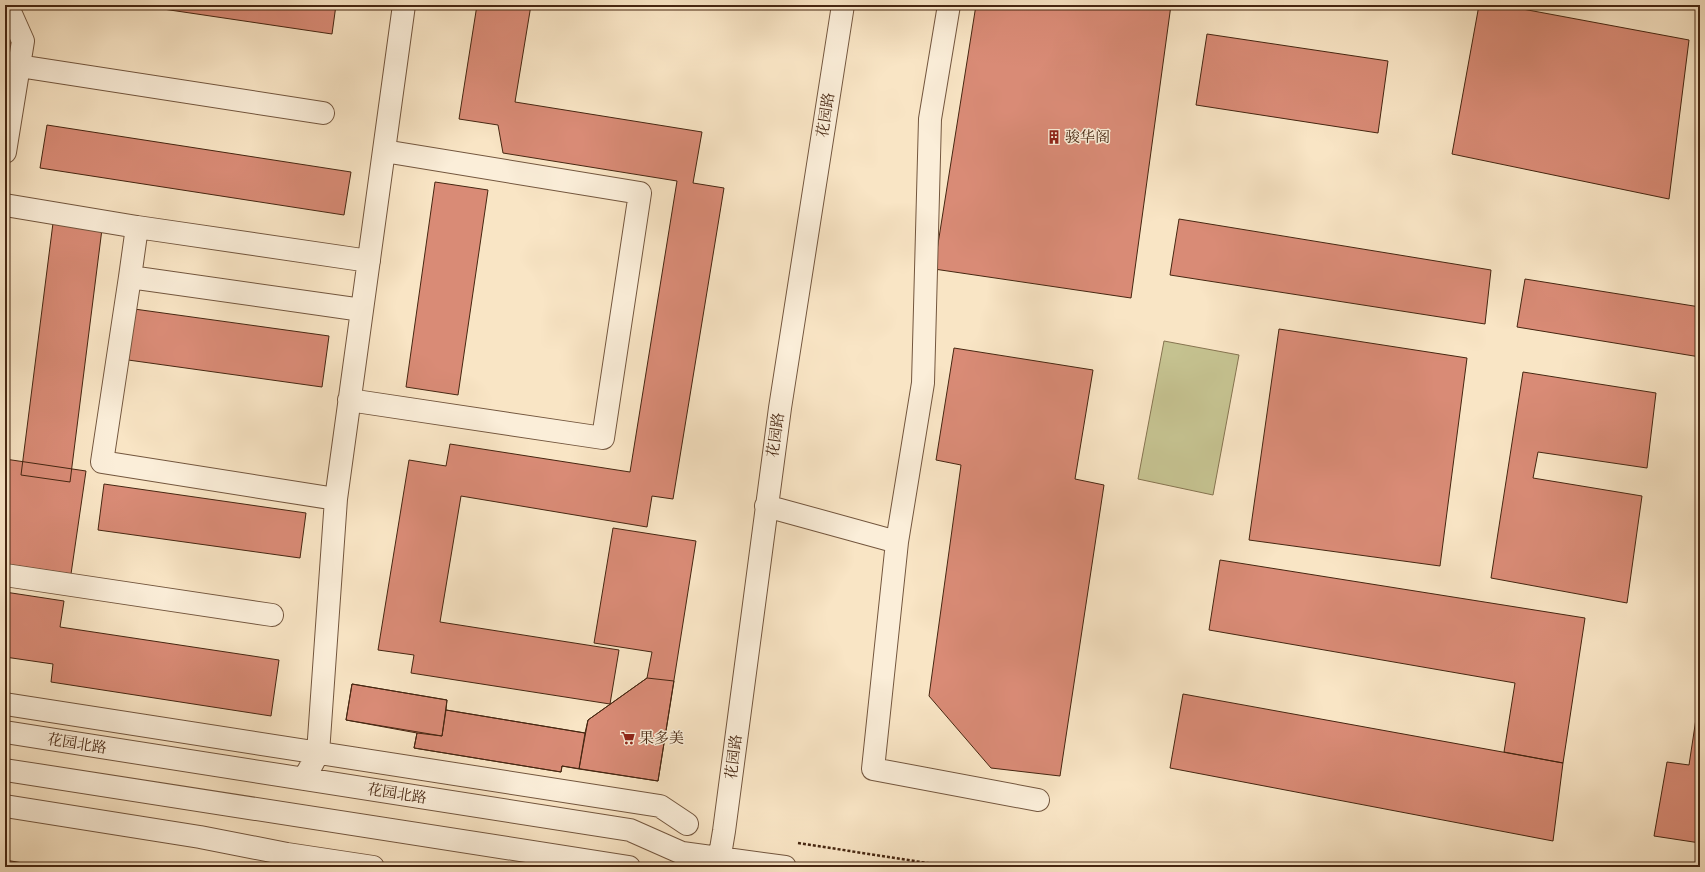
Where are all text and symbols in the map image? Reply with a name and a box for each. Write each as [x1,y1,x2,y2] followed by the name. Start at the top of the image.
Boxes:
[813,91,839,139] street label: 花园路
[1065,128,1110,147] place label: 骏华阁
[1046,129,1062,145] building icon: 骏华阁
[763,411,789,459] street label: 花园路
[639,729,684,748] place label: 果多美
[46,730,108,758] street label: 花园北路
[620,730,636,746] supermarket icon: 果多美
[722,734,746,780] street label: 花园路
[366,780,428,808] street label: 花园北路

